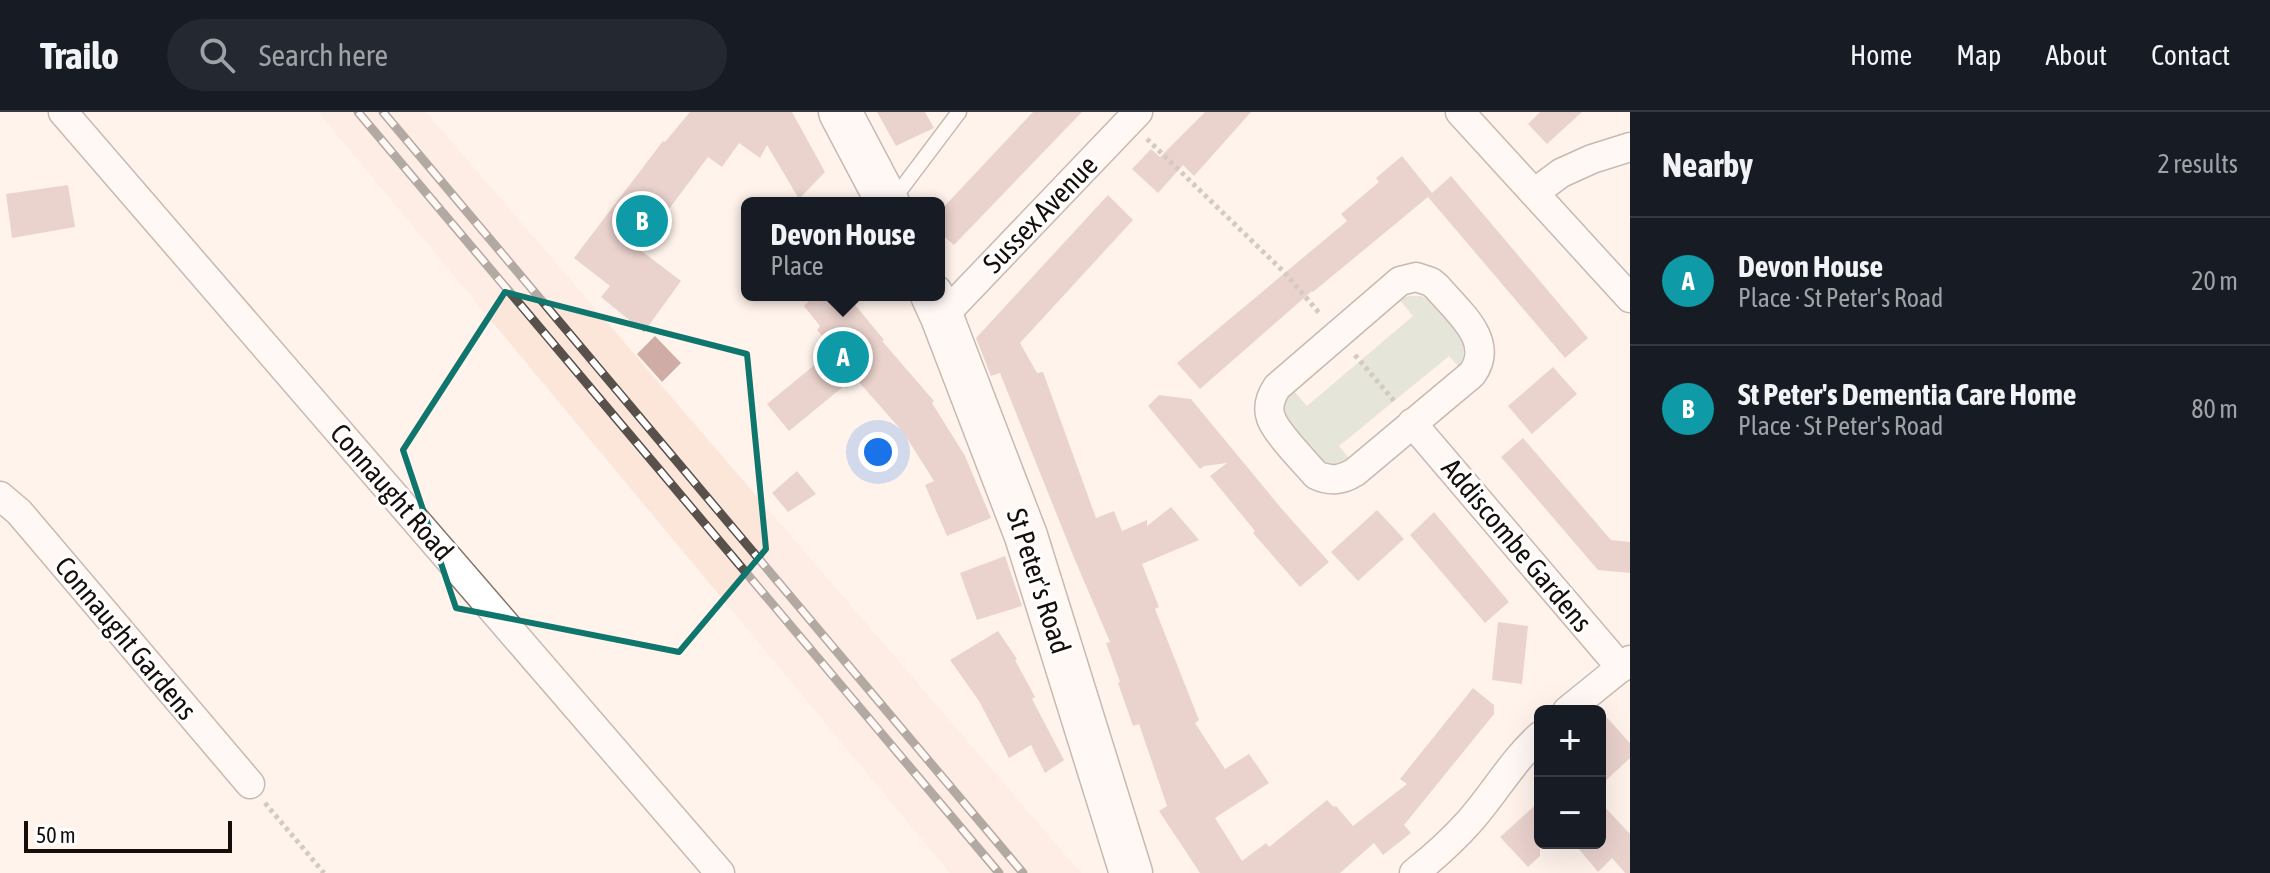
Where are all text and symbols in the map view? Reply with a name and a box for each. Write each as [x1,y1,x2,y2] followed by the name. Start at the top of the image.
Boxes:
[167,19,727,91] search box
[195,33,239,77] icon: search
[40,34,119,77] text: Trailo
[259,38,388,72] text: Search here
[1850,39,1912,71] text: Home
[1956,39,2001,71] text: Map
[2045,39,2107,71] text: About
[2151,39,2230,71] text: Contact
[1662,145,1753,184] text: Nearby
[976,149,1104,279] street label: Sussex Avenue
[2157,149,2238,179] text: 2 results
[616,191,668,251] pin: B
[741,197,945,301] popup
[770,217,916,251] text: Devon House
[1738,249,1883,283] text: Devon House
[770,251,824,281] text: Place
[1682,266,1694,296] text: A
[2191,266,2238,296] text: 20 m
[1738,283,1943,313] text: Place · St Peter's Road
[817,327,869,387] pin: A
[1738,377,2076,411] text: St Peter's Dementia Care Home
[1682,394,1694,424] text: B
[2191,394,2238,424] text: 80 m
[1738,411,1943,441] text: Place · St Peter's Road
[324,417,460,567] street label: Connaught Road
[858,432,898,472] your location
[1435,452,1599,638] street label: Addiscombe Gardens
[1001,505,1077,657] street label: St Peter's Road
[49,550,203,726] street label: Connaught Gardens
[1534,705,1606,849] map controls
[1534,705,1606,777] button: +
[1534,777,1606,849] button: −
[24,817,232,853] scale bar
[36,822,76,848] text: 50 m

